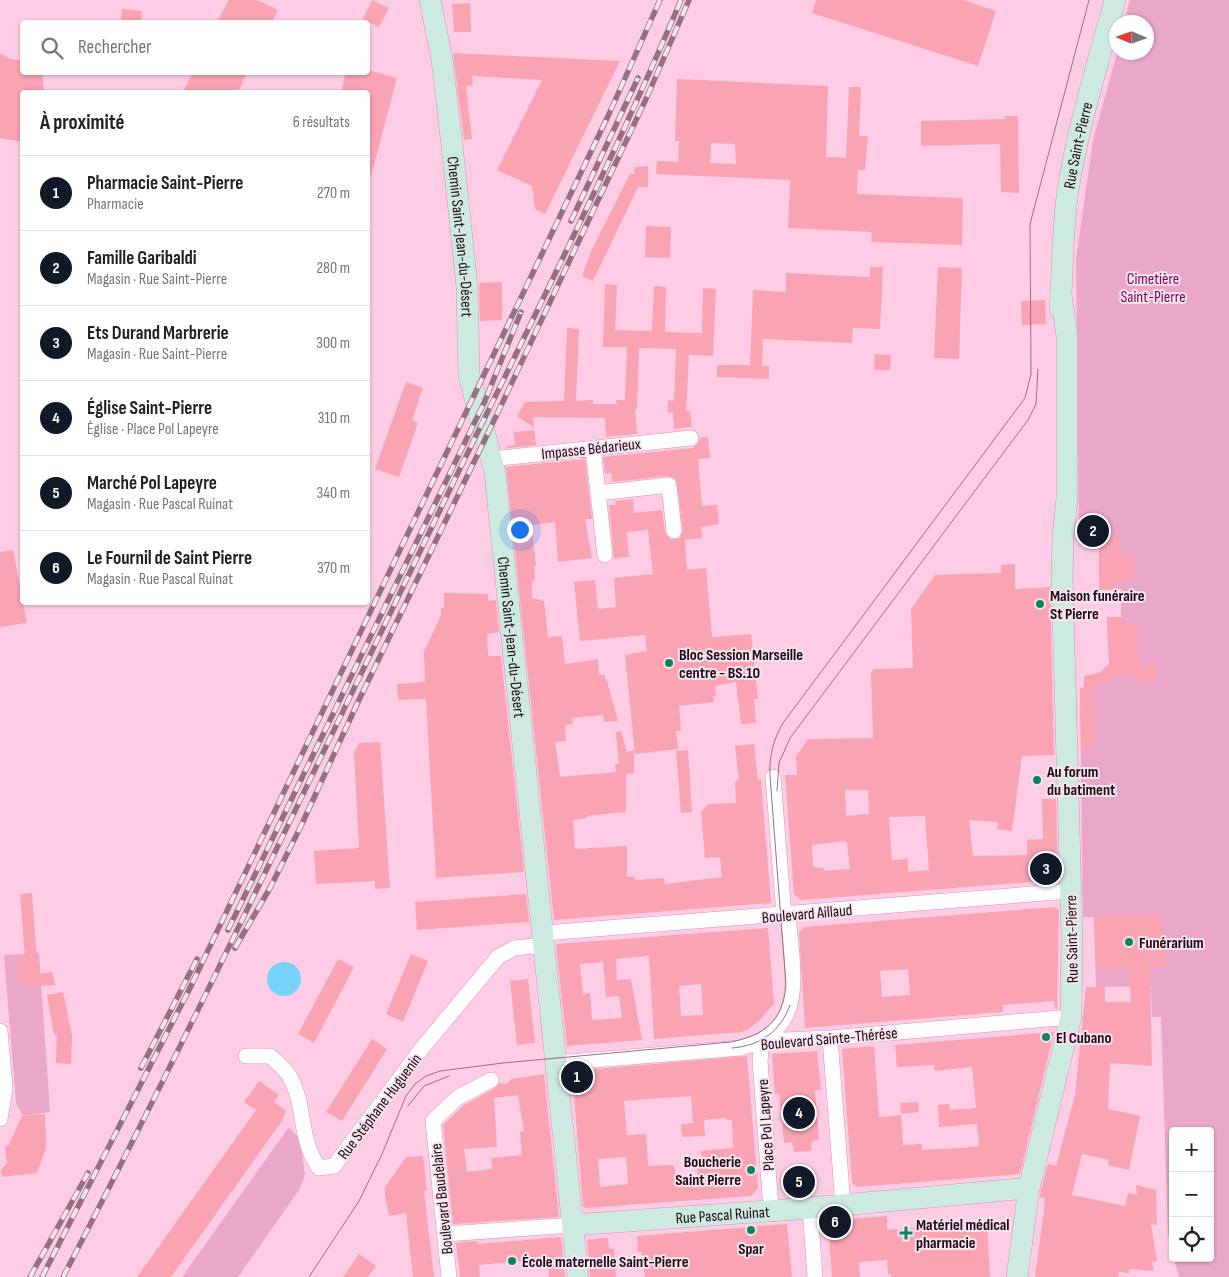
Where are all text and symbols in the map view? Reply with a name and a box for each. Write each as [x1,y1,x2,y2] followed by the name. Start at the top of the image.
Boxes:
[1109,15,1154,60] north arrow
[20,20,370,75] search box
[38,34,66,62] icon: search
[78,36,152,59] text: Rechercher
[1060,100,1098,190] street label: Rue Saint-Pierre
[40,110,125,135] text: À proximité
[293,113,350,132] text: 6 résultats
[442,155,476,318] street label: Chemin Saint-Jean-du-Désert
[87,172,243,195] text: Pharmacie Saint-Pierre
[53,184,59,203] text: 1
[317,184,350,203] text: 270 m
[87,195,144,214] text: Pharmacie
[87,247,197,270] text: Famille Garibaldi
[52,259,60,278] text: 2
[316,259,350,278] text: 280 m
[87,270,227,289] text: Magasin · Rue Saint-Pierre
[1120,270,1186,307] park label: Cimetière Saint-Pierre
[87,322,229,345] text: Ets Durand Marbrerie
[52,334,60,353] text: 3
[316,334,350,353] text: 300 m
[87,345,227,364] text: Magasin · Rue Saint-Pierre
[87,397,212,420] text: Église Saint-Pierre
[52,409,60,428] text: 4
[318,409,350,428] text: 310 m
[87,420,219,439] text: Église · Place Pol Lapeyre
[541,435,642,464] street label: Impasse Bédarieux
[87,472,217,495] text: Marché Pol Lapeyre
[52,484,60,503] text: 5
[317,484,350,503] text: 340 m
[87,495,233,514] text: Magasin · Rue Pascal Ruinat
[1077,512,1109,550] pin: 2
[507,517,533,543] your location
[87,547,252,570] text: Le Fournil de Saint Pierre
[493,556,528,719] street label: Chemin Saint-Jean-du-Désert
[52,559,60,578] text: 6
[317,559,350,578] text: 370 m
[87,570,233,589] text: Magasin · Rue Pascal Ruinat
[1050,587,1145,624] place label: Maison funéraire St Pierre
[1034,598,1046,610] marker: Maison funéraire St Pierre
[679,646,803,683] place label: Bloc Session Marseille centre - BS.10
[663,657,675,669] marker: Bloc Session Marseille centre - BS.10
[1046,763,1115,800] place label: Au forum du batiment
[1031,774,1043,786] marker: Au forum du batiment
[1030,850,1062,888] pin: 3
[1062,895,1083,983] street label: Rue Saint-Pierre
[761,901,853,928] street label: Boulevard Aillaud
[1139,934,1204,953] place label: Funérarium
[1123,936,1135,948] marker: Funérarium
[760,1024,898,1055] street label: Boulevard Sainte-Thérése
[1056,1029,1111,1048] place label: El Cubano
[1040,1031,1052,1043] marker: El Cubano
[334,1050,426,1164] street label: Rue Stéphane Huguenin
[561,1058,593,1096] pin: 1
[754,1078,779,1171] street label: Place Pol Lapeyre
[783,1094,815,1132] pin: 4
[1169,1127,1214,1262] map controls
[1169,1127,1214,1172] button: +
[427,1142,458,1255] street label: Boulevard Baudelaire
[675,1153,741,1190] place label: Boucherie Saint Pierre
[783,1163,815,1201] pin: 5
[745,1164,757,1176] marker: Boucherie Saint Pierre
[1169,1172,1214,1217] button: −
[675,1203,771,1229] street label: Rue Pascal Ruinat
[819,1203,851,1241] pin: 6
[916,1216,1010,1253] place label: Matériel médical pharmacie
[1169,1217,1214,1262] button: locate
[745,1224,757,1236] marker: Spar
[900,1227,912,1239] marker: Matériel médical pharmacie
[738,1240,764,1259] place label: Spar
[522,1253,689,1272] place label: École maternelle Saint-Pierre
[506,1255,518,1267] marker: École maternelle Saint-Pierre

